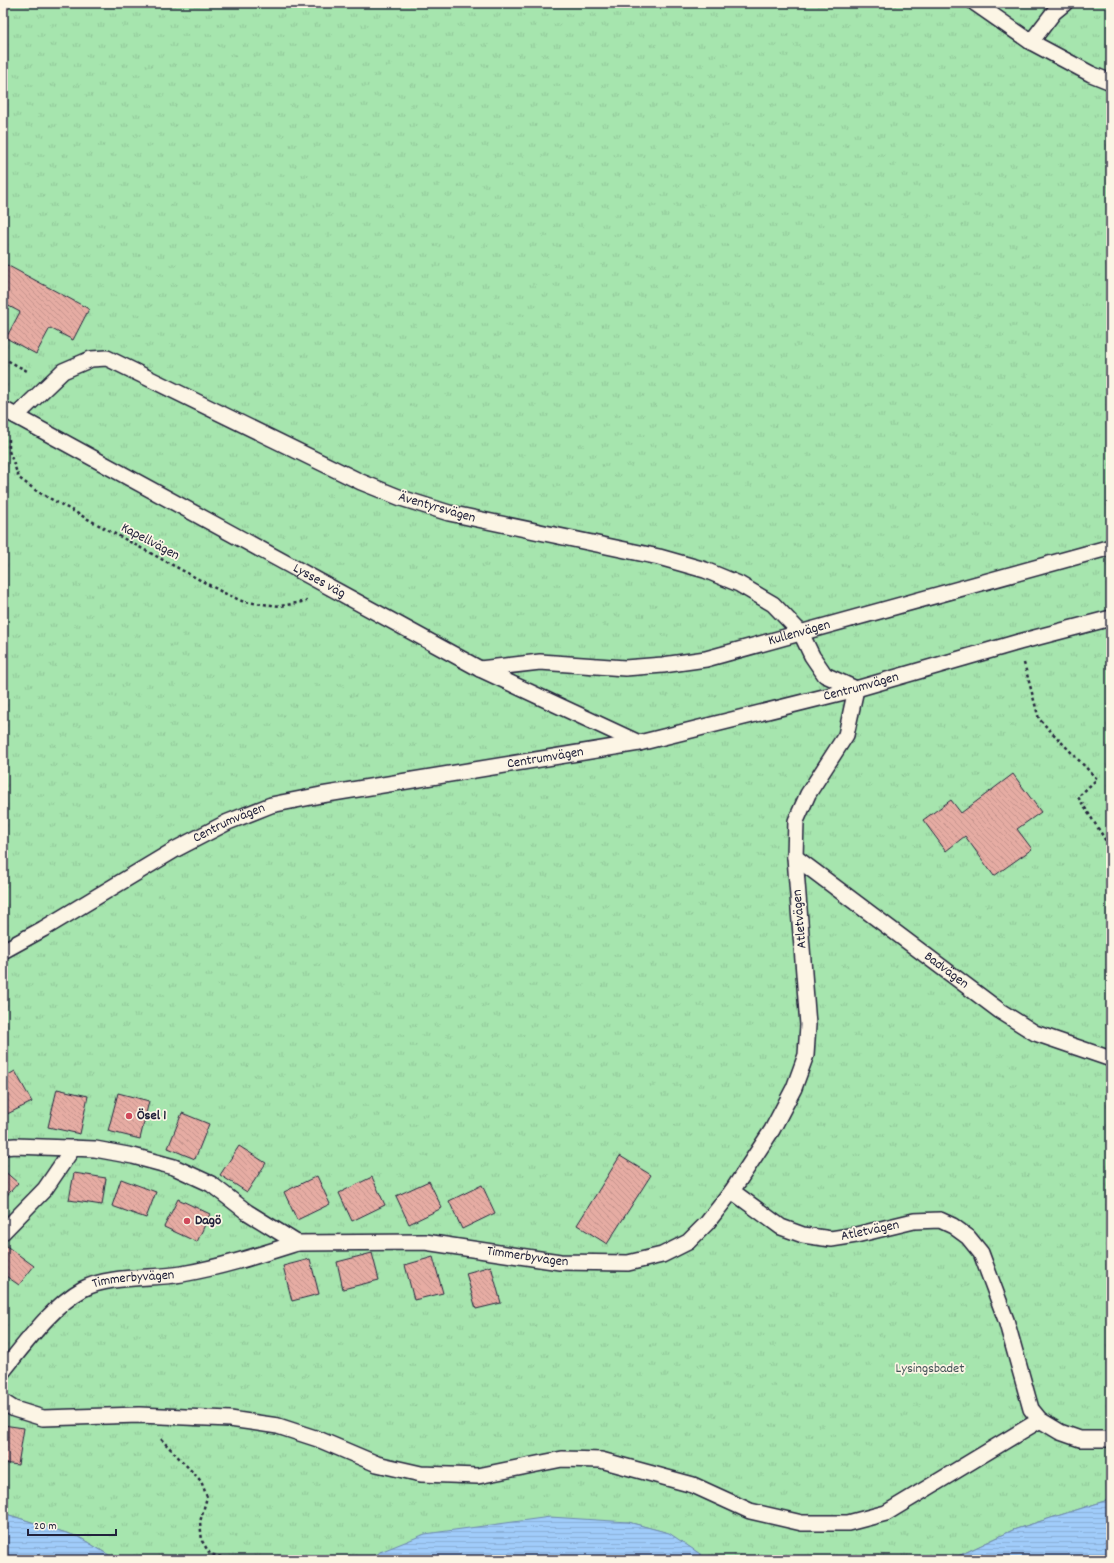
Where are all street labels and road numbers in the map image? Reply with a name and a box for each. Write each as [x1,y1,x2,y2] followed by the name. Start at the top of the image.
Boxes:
[396,487,478,529] street label: Äventyrsvägen
[117,518,183,566] street label: Kapellvägen
[289,559,349,604] street label: Lysses väg
[766,615,833,651] street label: Kullenvägen
[821,667,901,707] street label: Centrumvägen
[506,742,585,774] street label: Centrumvägen
[190,798,268,848] street label: Centrumvägen
[787,889,813,949] street label: Atletvägen
[920,947,973,994] street label: Badvägen
[839,1215,901,1247] street label: Atletvägen
[485,1241,568,1272] street label: Timmerbyvägen
[90,1265,175,1294] street label: Timmerbyvägen

